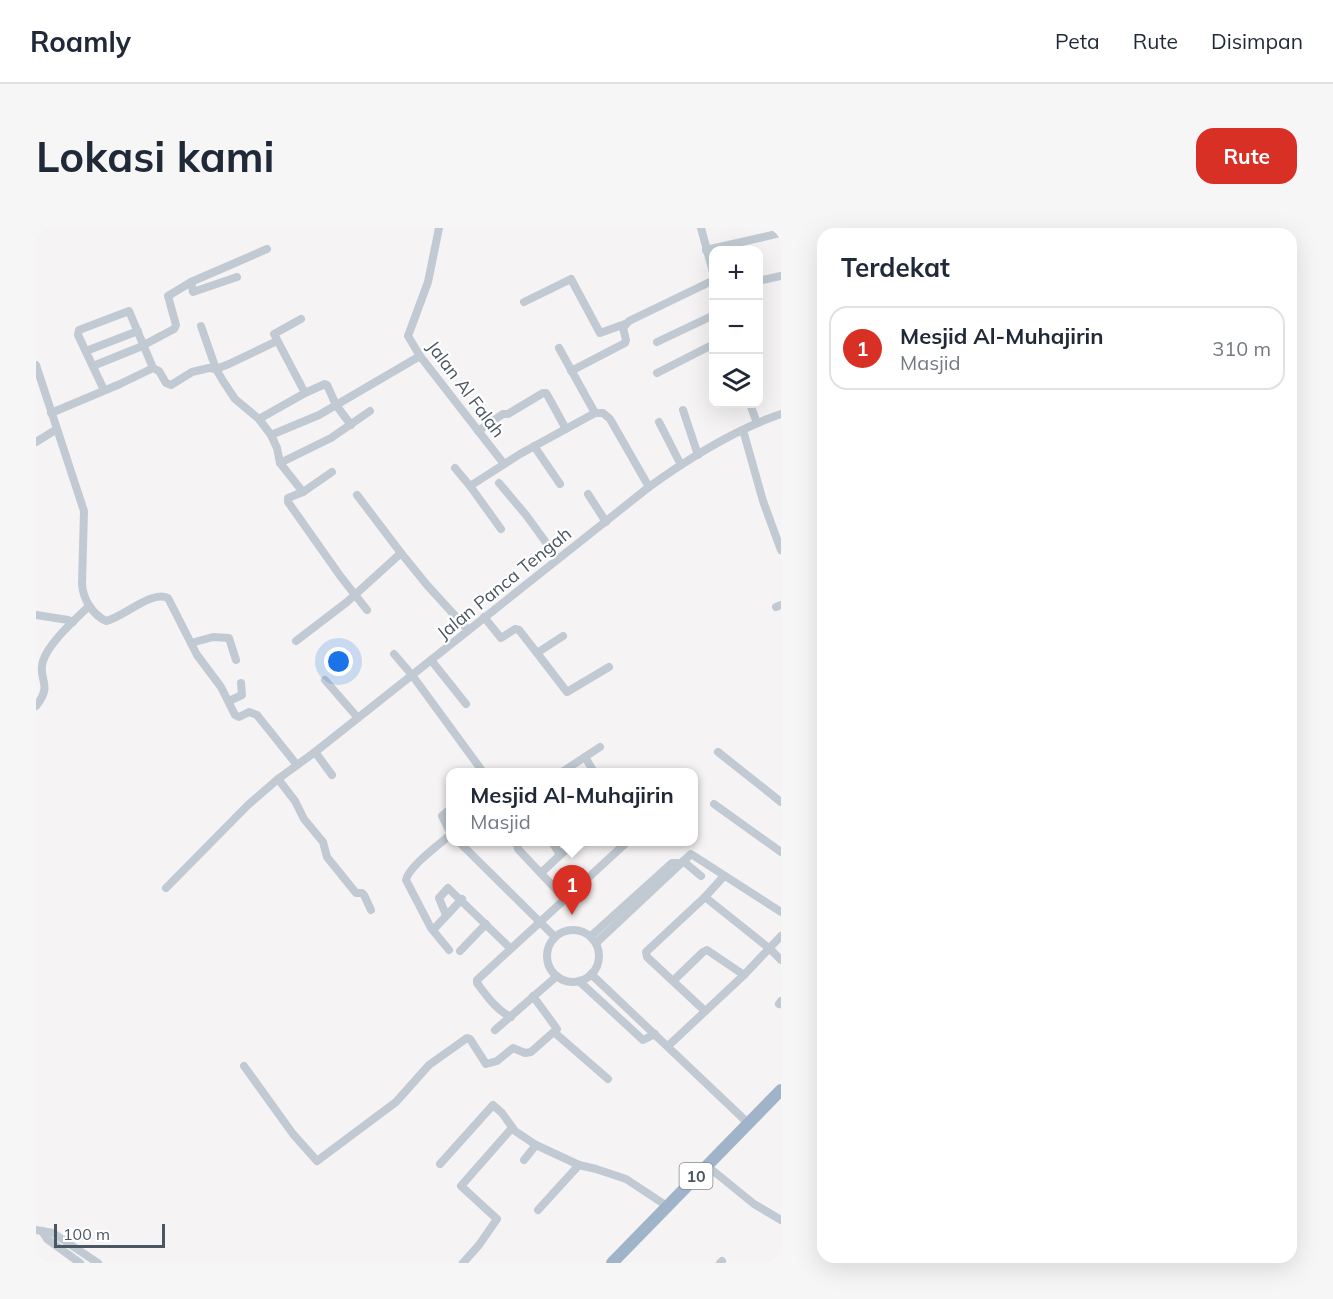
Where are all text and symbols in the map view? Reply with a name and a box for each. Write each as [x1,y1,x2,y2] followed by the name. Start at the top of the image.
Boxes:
[30,24,131,59] text: Roamly
[1055,28,1100,54] text: Peta
[1133,28,1178,54] text: Rute
[1211,28,1303,54] text: Disimpan
[1196,128,1297,184] button: Rute
[36,130,274,183] text: Lokasi kami
[709,246,763,408] map controls
[709,246,763,300] button: +
[841,251,950,284] text: Terdekat
[709,300,763,354] button: −
[900,322,1104,350] text: Mesjid Al-Muhajirin
[422,336,510,442] street label: Jalan Al Falah
[857,336,869,361] text: 1
[1212,336,1271,361] text: 310 m
[900,350,961,375] text: Masjid
[709,354,763,408] button: layers
[432,522,576,644] street label: Jalan Panca Tengah
[324,647,353,676] your location
[446,768,698,846] popup
[470,781,674,809] text: Mesjid Al-Muhajirin
[470,809,531,834] text: Masjid
[552,866,592,915] pin: 1
[680,1163,712,1189] road number: 10
[54,1221,165,1248] scale bar
[63,1224,110,1244] text: 100 m

